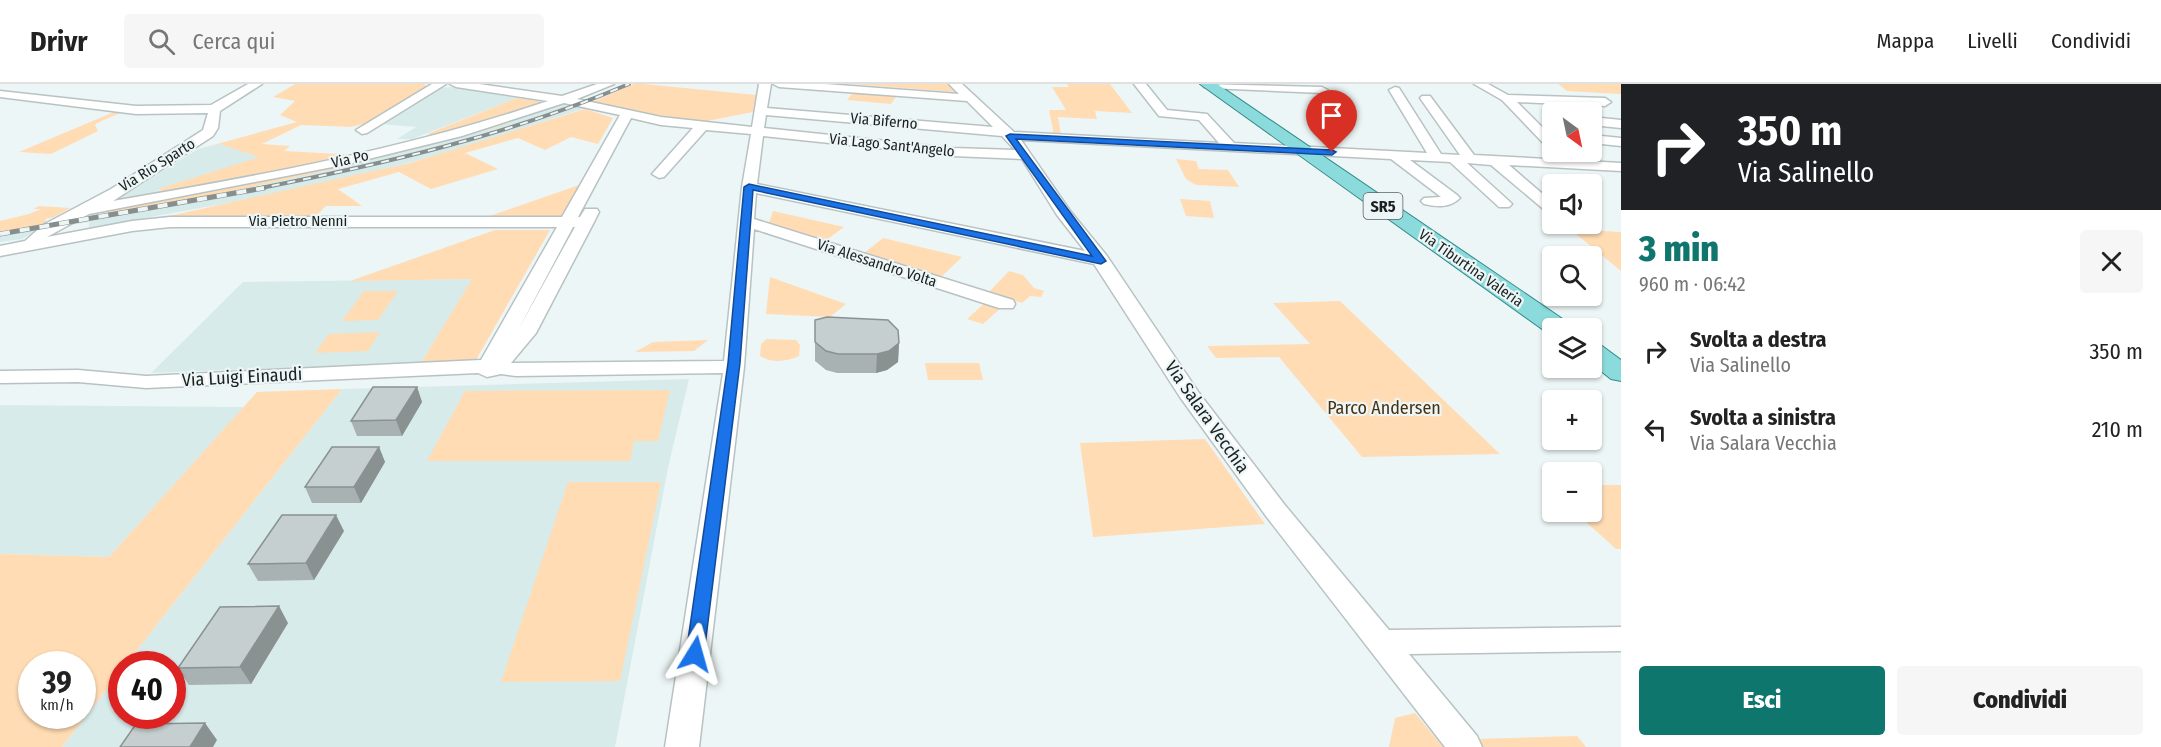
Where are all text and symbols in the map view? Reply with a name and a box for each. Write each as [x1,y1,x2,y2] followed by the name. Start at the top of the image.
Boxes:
[124,14,544,68] search box
[30,25,88,58] text: Drivr
[145,25,178,58] icon: search
[193,28,275,55] text: Cerca qui
[1877,28,1934,54] text: Mappa
[1967,28,2018,54] text: Livelli
[2051,28,2131,54] text: Condividi
[1306,90,1357,152] pin
[1315,99,1348,132] icon: arrive
[1542,102,1602,162] north arrow
[1542,102,1602,522] map controls
[1738,106,1842,156] text: 350 m
[1639,108,1717,186] icon: right
[850,109,918,133] street label: Via Biferno
[828,129,956,161] street label: Via Lago Sant'Angelo
[116,134,198,195] street label: Via Rio Sparto
[330,146,370,172] street label: Via Po
[1738,157,1874,189] text: Via Salinello
[1542,174,1602,234] button: sound
[1364,193,1402,219] road number: SR5
[249,212,347,230] street label: Via Pietro Nenni
[1415,225,1527,311] street label: Via Tiburtina Valeria
[1639,227,1719,271] text: 3 min
[2080,230,2143,293] button: close
[815,235,939,291] street label: Via Alessandro Volta
[1542,246,1602,306] button: search
[1639,272,1746,296] text: 960 m · 06:42
[1542,318,1602,378] button: layers
[1690,326,1827,353] text: Svolta a destra
[1639,335,1672,368] icon: right
[2089,338,2143,365] text: 350 m
[1690,353,1791,377] text: Via Salinello
[1160,357,1254,478] street label: Via Salara Vecchia
[181,363,303,391] street label: Via Luigi Einaudi
[1542,390,1602,450] button: +
[1327,397,1441,419] park label: Parco Andersen
[1690,404,1836,431] text: Svolta a sinistra
[1639,413,1672,446] icon: left
[2092,416,2143,443] text: 210 m
[1690,431,1837,455] text: Via Salara Vecchia
[1542,462,1602,522] button: −
[663,622,727,686] position arrow
[108,651,186,729] speed limit sign: 40
[42,665,72,701] text: 39
[1639,666,1885,735] button: Esci
[1897,666,2143,735] button: Condividi
[40,696,74,714] text: km/h

